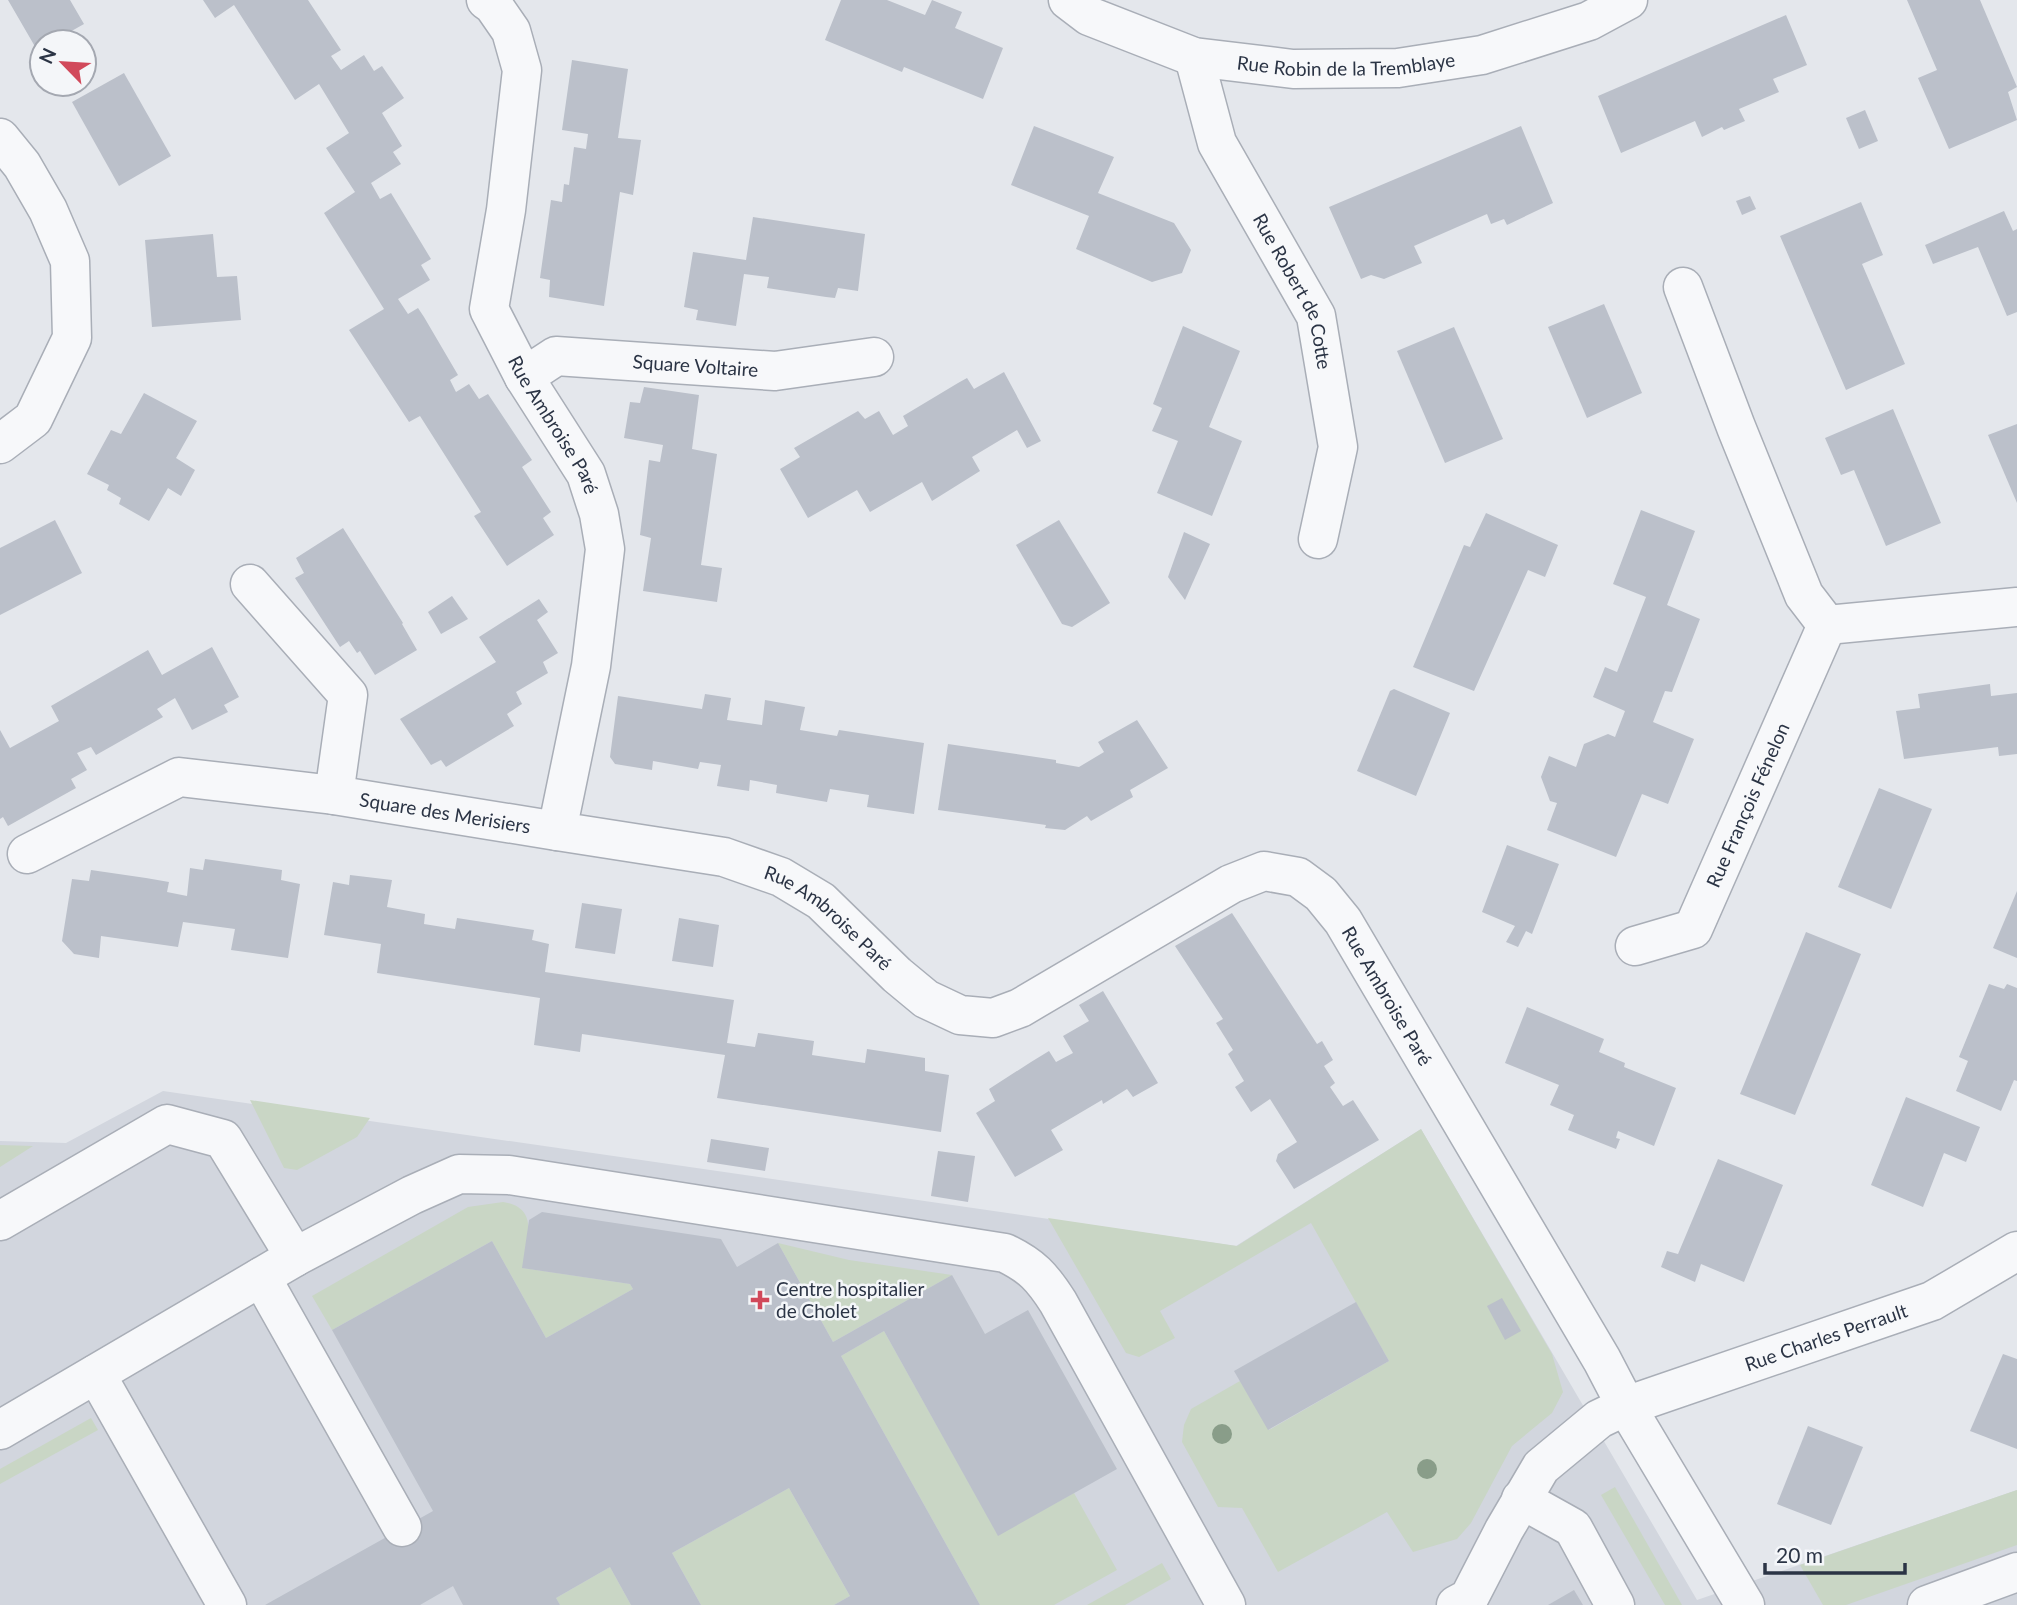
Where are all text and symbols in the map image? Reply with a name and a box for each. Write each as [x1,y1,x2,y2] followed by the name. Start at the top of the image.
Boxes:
[28,28,98,98] north arrow
[34,44,61,67] text: N
[1236,47,1457,80] street label: Rue Robin de la Tremblaye
[1249,209,1337,371] street label: Rue Robert de Cotte
[632,349,759,381] street label: Square Voltaire
[504,352,604,497] street label: Rue Ambroise Paré
[1701,719,1794,891] street label: Rue François Fénelon
[358,787,532,838] street label: Square des Merisiers
[761,860,897,975] street label: Rue Ambroise Paré
[1338,922,1438,1069] street label: Rue Ambroise Paré
[776,1277,924,1322] place label: Centre hospitalier de Cholet
[750,1290,770,1310] marker: Centre hospitalier de Cholet
[1742,1298,1910,1375] street label: Rue Charles Perrault
[1765,1532,1905,1576] scale bar
[1776,1542,1823,1567] text: 20 m

